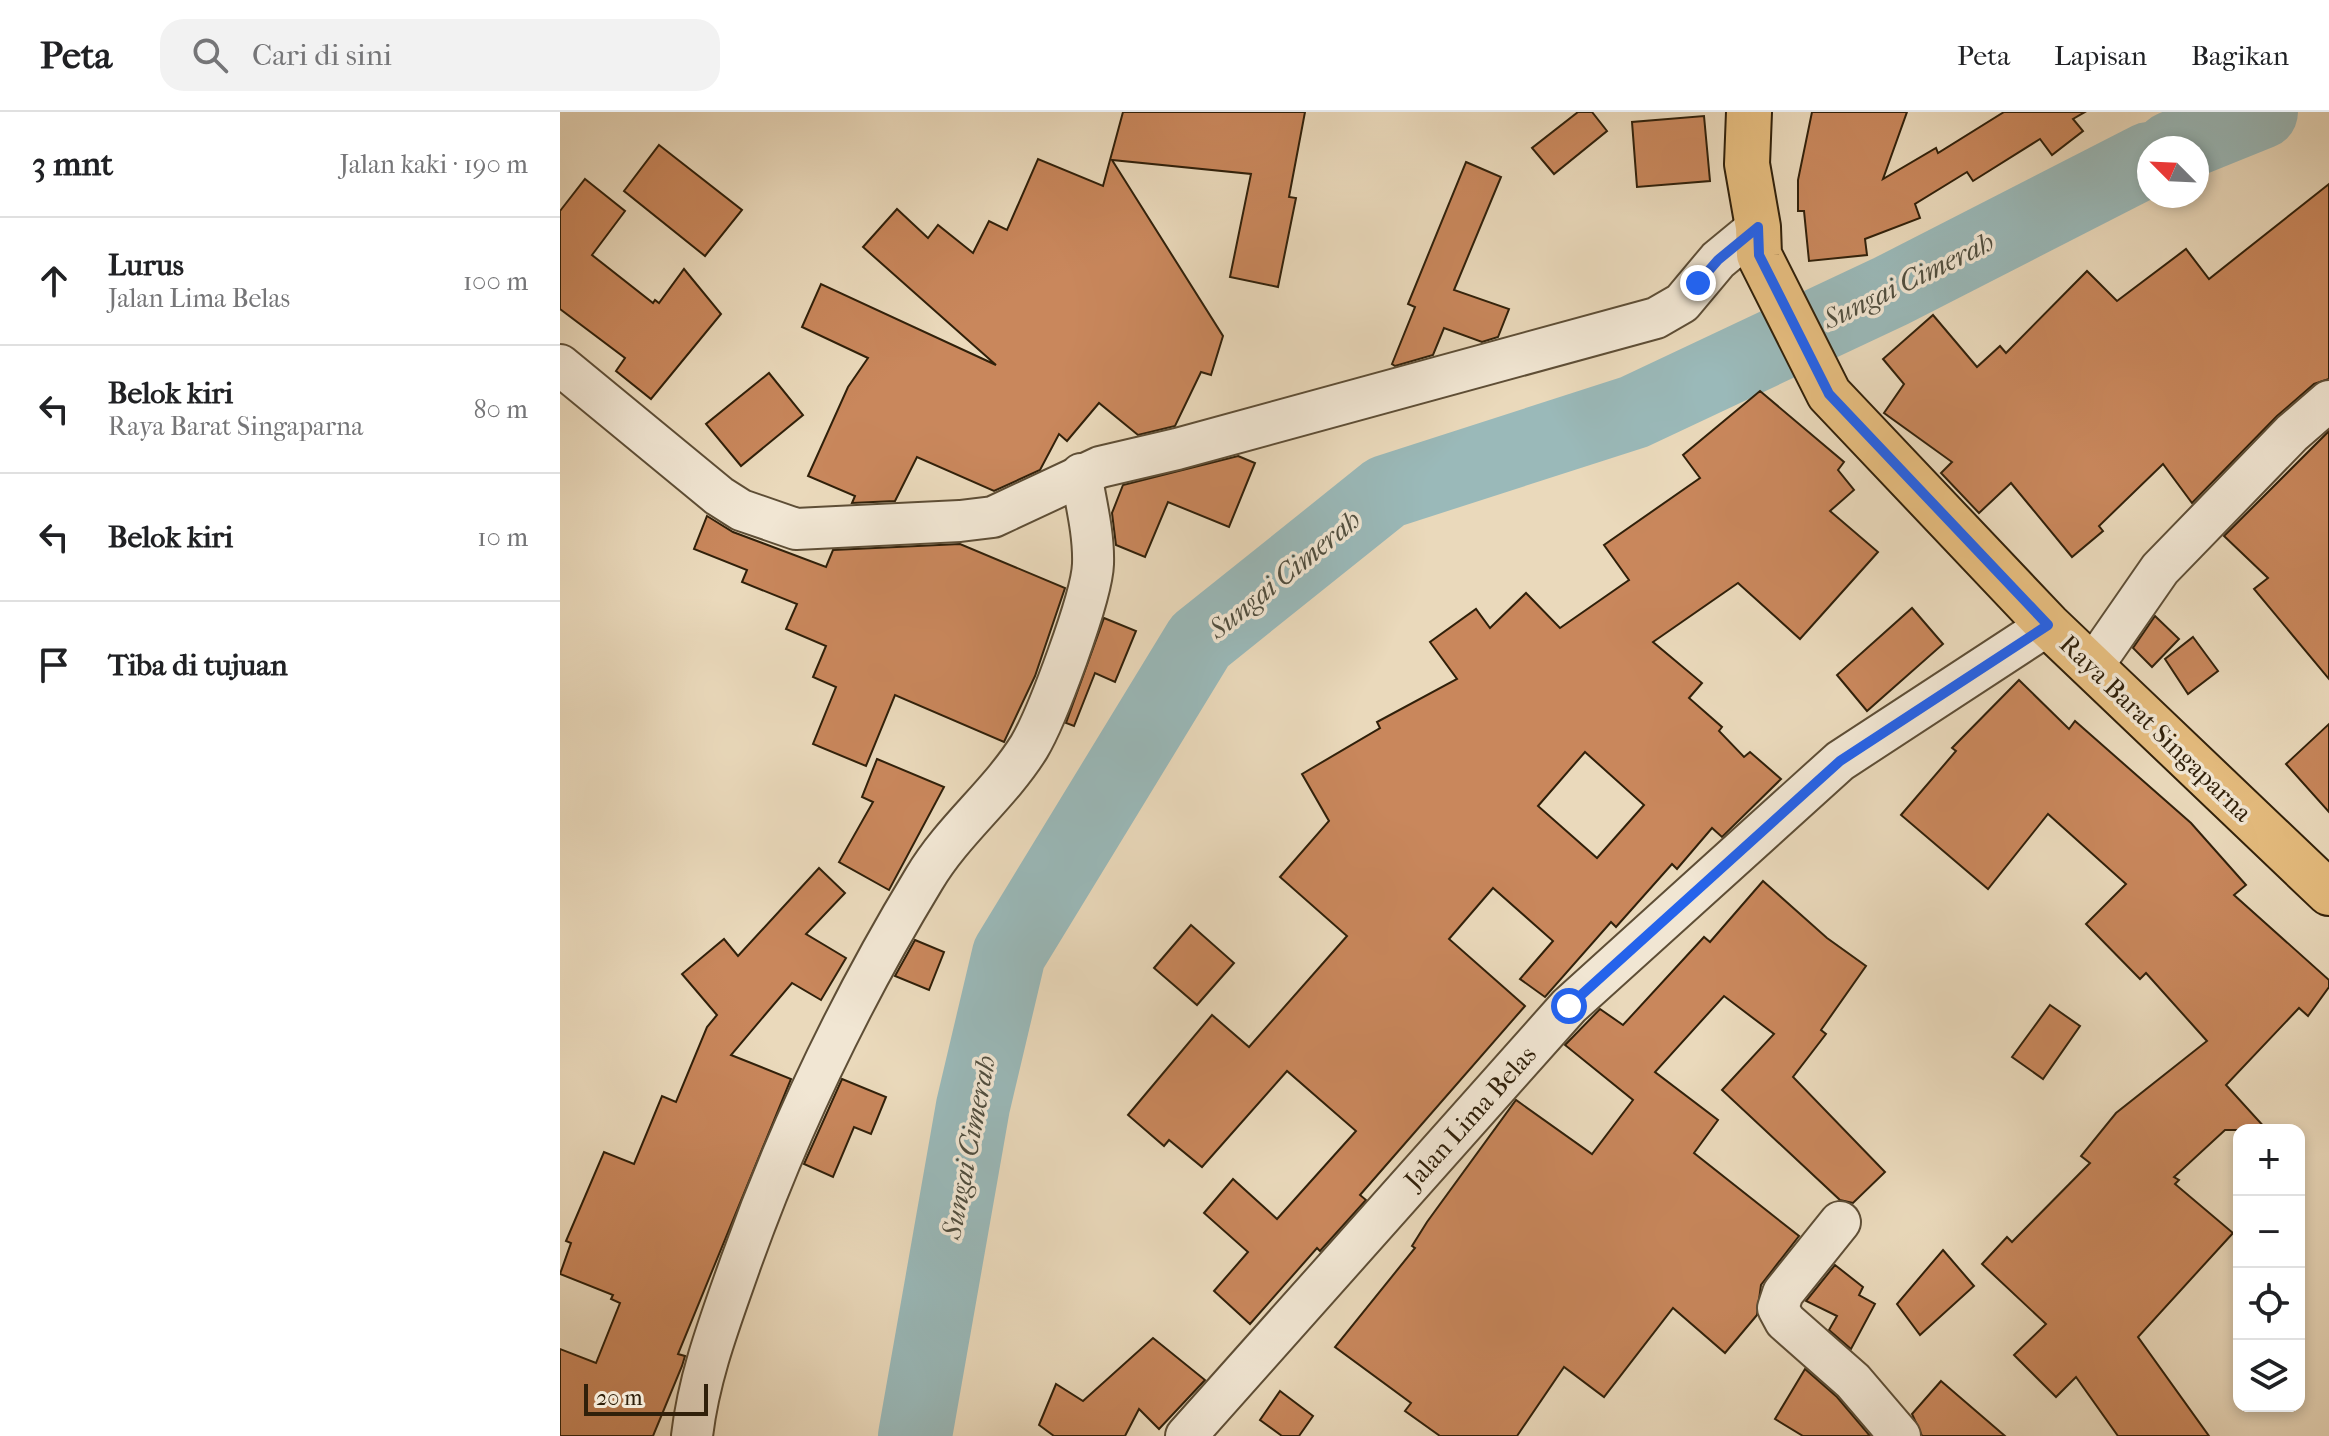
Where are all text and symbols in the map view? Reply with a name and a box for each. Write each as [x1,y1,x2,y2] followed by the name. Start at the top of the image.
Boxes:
[160,19,720,91] search box
[40,33,112,78] text: Peta
[188,33,232,77] icon: search
[252,38,392,73] text: Cari di sini
[1957,39,2010,72] text: Peta
[2054,39,2147,72] text: Lapisan
[2191,39,2289,72] text: Bagikan
[2137,136,2209,208] north arrow
[32,144,113,184] text: 3 mnt
[340,149,528,180] text: Jalan kaki · 190 m
[1816,225,1999,336] water label: Sungai Cimerah
[108,248,184,283] text: Lurus
[32,259,76,303] icon: ahead
[1680,265,1716,301] route end
[463,266,528,297] text: 100 m
[108,283,290,314] text: Jalan Lima Belas
[108,376,233,411] text: Belok kiri
[32,387,76,431] icon: left
[473,394,528,425] text: 80 m
[108,411,363,442] text: Raya Barat Singaparna
[1201,503,1367,646] water label: Sungai Cimerah
[32,515,76,559] icon: left
[108,520,233,555] text: Belok kiri
[477,522,528,553] text: 10 m
[2053,629,2259,829] street label: Raya Barat Singaparna
[32,643,76,687] icon: arrive
[108,648,288,683] text: Tiba di tujuan
[1551,988,1587,1024] route start
[1397,1039,1543,1197] street label: Jalan Lima Belas
[934,1053,1002,1243] water label: Sungai Cimerah
[2233,1124,2305,1412] map controls
[2233,1124,2305,1196] button: +
[2233,1196,2305,1268] button: −
[2233,1268,2305,1340] button: locate
[2233,1340,2305,1412] button: layers
[584,1380,708,1416] scale bar
[596,1385,642,1411] text: 20 m

